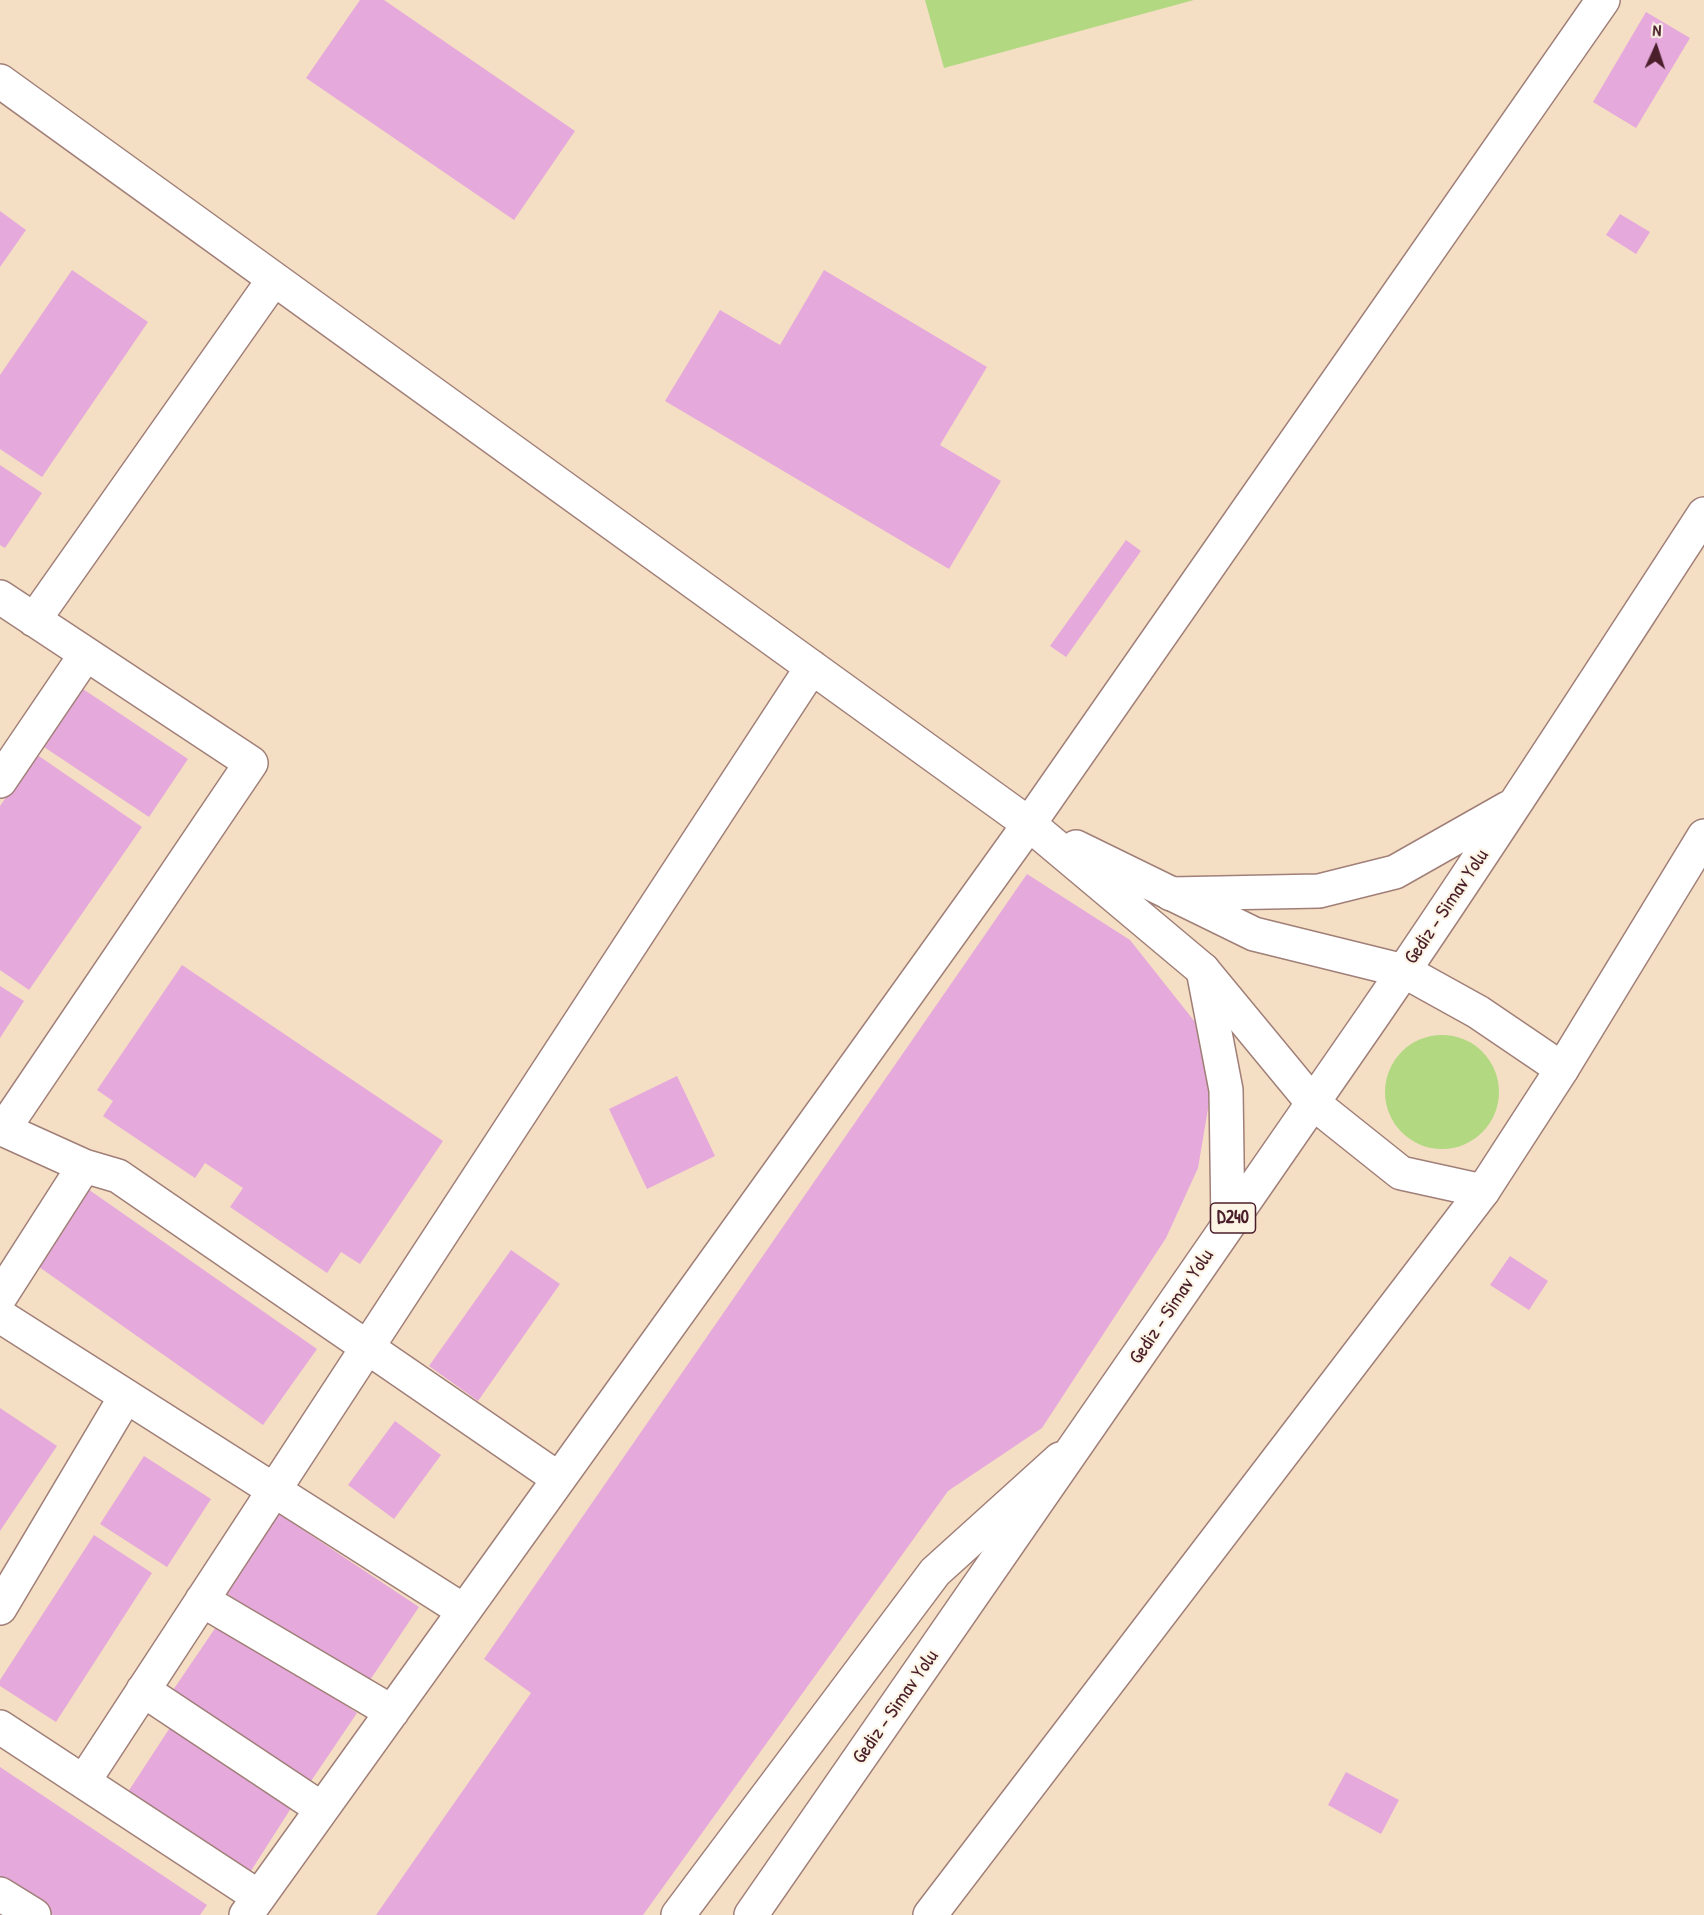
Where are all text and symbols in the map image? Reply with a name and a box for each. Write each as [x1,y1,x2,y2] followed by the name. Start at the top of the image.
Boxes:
[1626,18,1686,78] north arrow
[1652,19,1662,41] text: N
[1400,845,1494,969] street label: Gediz - Simav Yolu
[1210,1203,1256,1233] road number: D240
[1125,1245,1219,1369] street label: Gediz - Simav Yolu
[848,1645,944,1769] street label: Gediz - Simav Yolu

